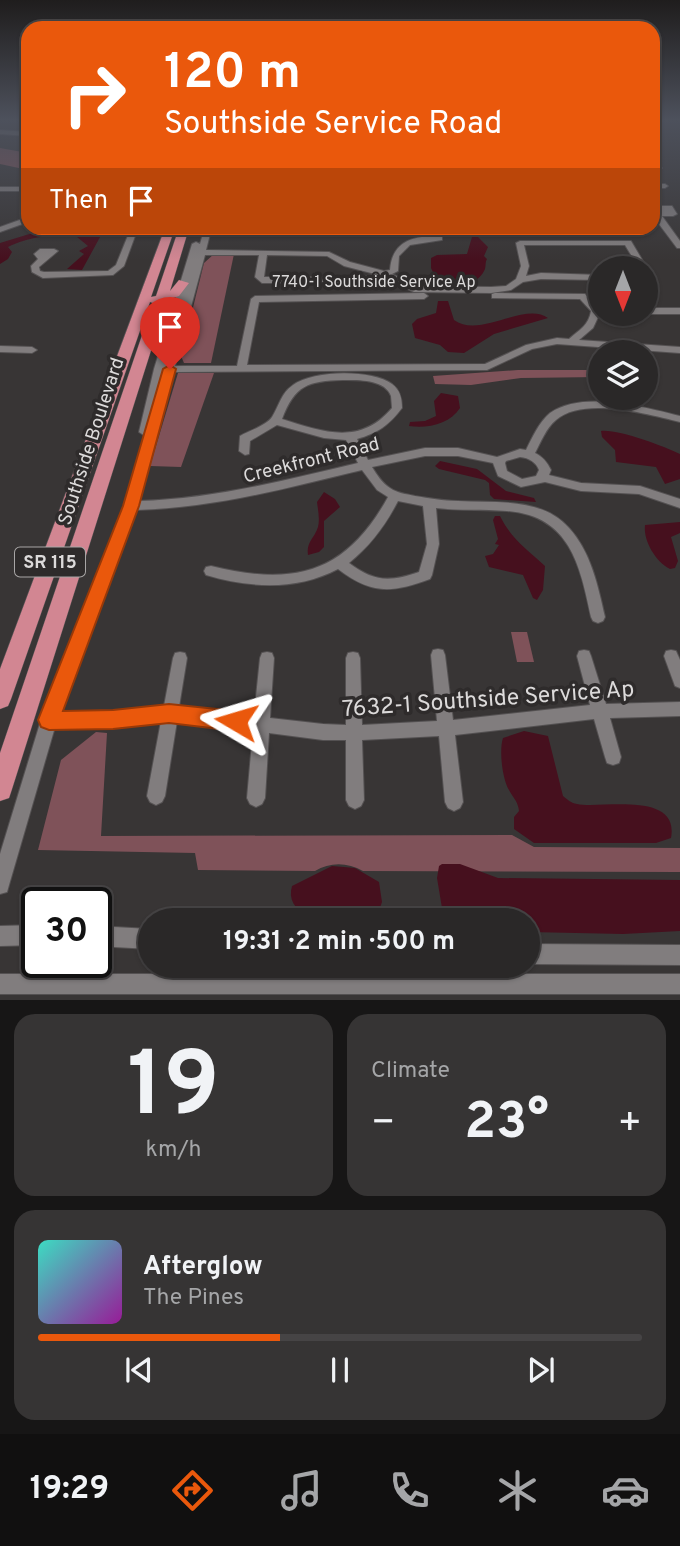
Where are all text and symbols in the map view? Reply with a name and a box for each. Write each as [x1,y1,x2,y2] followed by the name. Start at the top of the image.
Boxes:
[164,44,301,106] text: 120 m
[49,49,140,140] icon: right
[164,105,502,145] text: Southside Service Road
[122,182,160,220] icon: arrive
[49,185,108,218] text: Then
[588,256,658,326] north arrow
[588,256,658,410] map controls
[272,273,476,293] street label: 7740-1 Southside Service Ap
[140,297,200,369] pin
[151,308,189,346] icon: arrive
[588,340,658,410] button: layers
[53,355,130,528] street label: Southside Boulevard
[241,432,382,489] street label: Creekfront Road
[15,548,85,576] road number: SR 115
[341,676,635,725] street label: 7632-1 Southside Service Ap
[199,684,273,758] position arrow
[21,887,112,978] speed limit sign: 30
[223,926,455,959] text: 19:31 · 2 min · 500 m
[127,1033,220,1148] text: 19
[371,1057,450,1086] text: Climate
[464,1091,549,1157] text: 23°
[371,1100,396,1149] text: −
[617,1100,642,1149] text: +
[146,1136,201,1165] text: km/h
[143,1251,263,1284] text: Afterglow
[143,1284,244,1313] text: The Pines
[120,1351,158,1389] icon: previous
[321,1351,359,1389] icon: pause
[522,1351,560,1389] icon: next
[168,1466,217,1515] icon: directions
[277,1466,326,1515] icon: music
[385,1466,434,1515] icon: phone
[493,1466,542,1515] icon: climate
[601,1466,650,1515] icon: car
[30,1470,109,1510] text: 19:29

